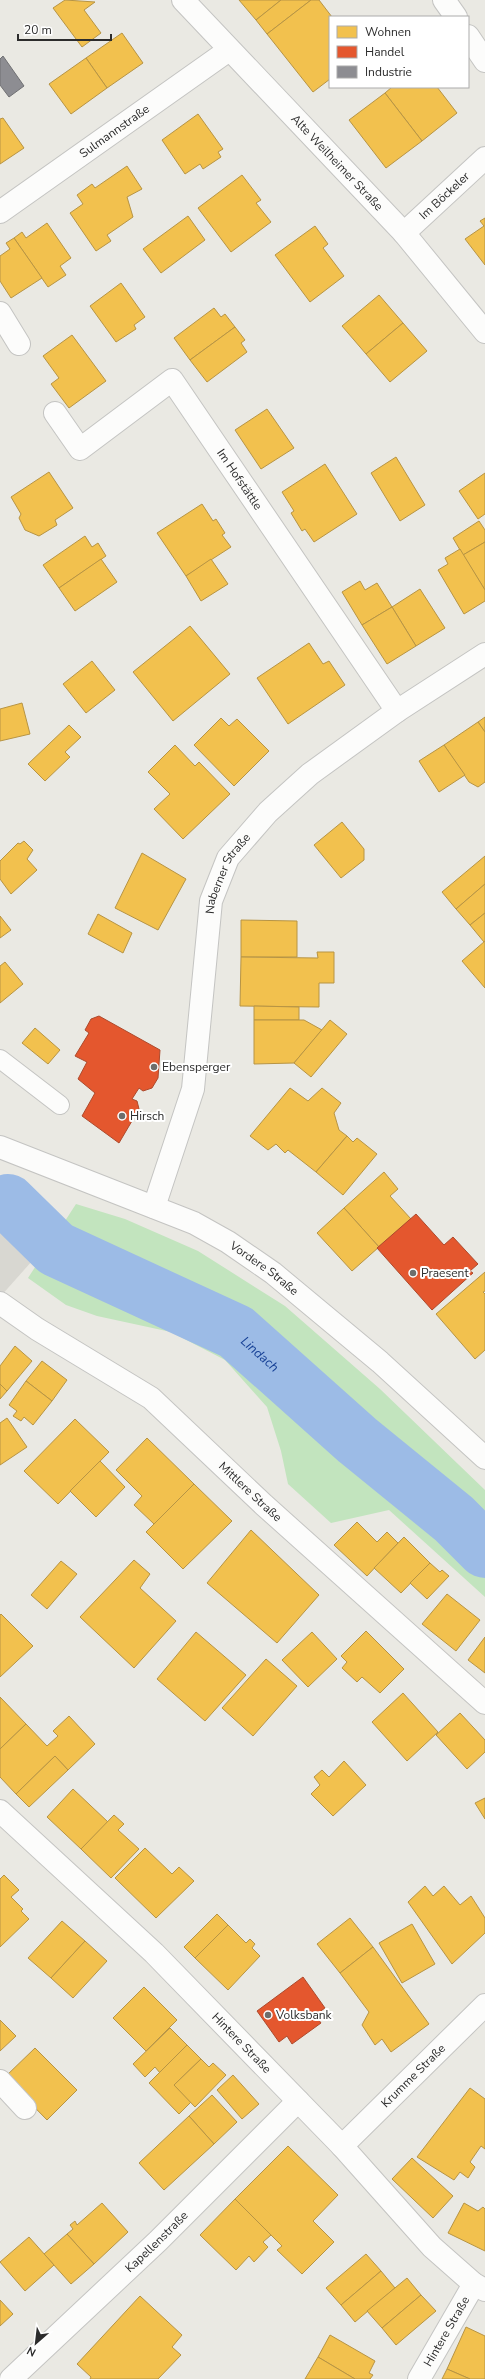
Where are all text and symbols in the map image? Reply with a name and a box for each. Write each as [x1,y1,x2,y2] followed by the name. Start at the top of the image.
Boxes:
[18,16,111,42] scale bar
[329,16,469,88] legend
[24,22,52,38] text: 20 m
[365,24,411,40] text: Wohnen
[365,44,405,60] text: Handel
[365,64,412,80] text: Industrie
[76,101,153,161] street label: Sulmannstraße
[288,111,387,214] street label: Alte Weilheimer Straße
[416,168,474,223] street label: Im Böckeler
[213,446,266,513] street label: Im Hofstättle
[202,830,254,915] street label: Naberner Straße
[162,1059,231,1075] place label: Ebensperger
[149,1062,159,1072] marker: Ebensperger
[130,1108,164,1124] place label: Hirsch
[117,1111,127,1121] marker: Hirsch
[226,1237,302,1299] street label: Vordere Straße
[421,1265,469,1281] place label: Praesent
[408,1268,418,1278] marker: Praesent
[237,1333,283,1376] water label: Lindach
[215,1458,285,1525] street label: Mittlere Straße
[275,2007,333,2023] place label: Volksbank
[208,2009,275,2077] street label: Hintere Straße
[263,2010,273,2020] marker: Volksbank
[377,2040,449,2111] street label: Krumme Straße
[121,2208,191,2276] street label: Kapellenstraße
[420,2293,473,2370] street label: Hintere Straße
[16,2323,56,2363] north arrow
[24,2343,39,2360] text: N

